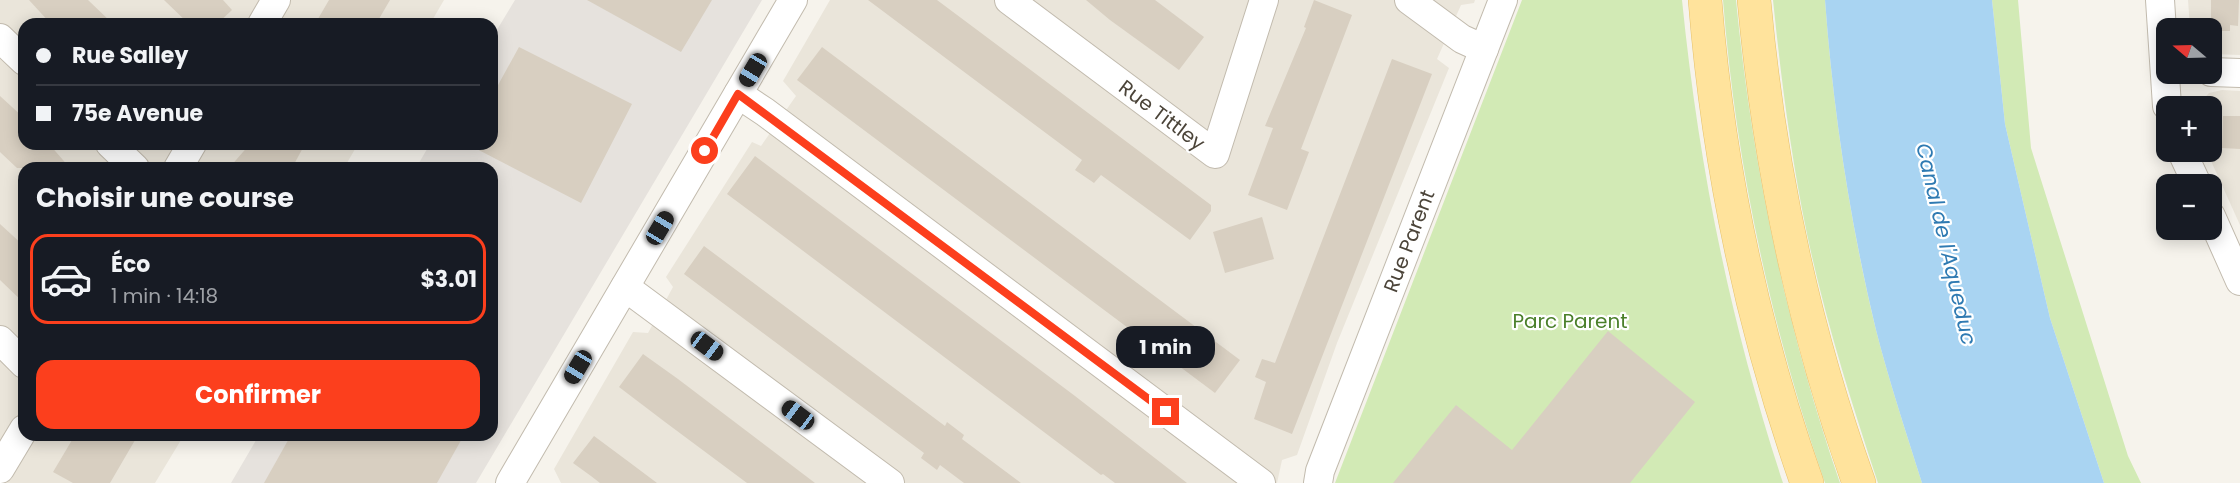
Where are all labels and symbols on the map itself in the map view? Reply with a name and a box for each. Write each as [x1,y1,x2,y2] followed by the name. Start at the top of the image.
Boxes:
[2156,18,2222,84] north arrow
[736,50,770,90] car
[1113,73,1211,157] street label: Rue Tittley
[691,137,718,164] route start
[1909,140,1984,348] water label: Canal de l'Aqueduc
[1377,186,1441,296] street label: Rue Parent
[643,208,677,248] car
[1512,307,1628,335] park label: Parc Parent
[1116,325,1216,367] callout: 1 min
[687,328,727,364] car
[561,347,595,387] car
[778,397,818,433] car
[1152,398,1179,425] route end

